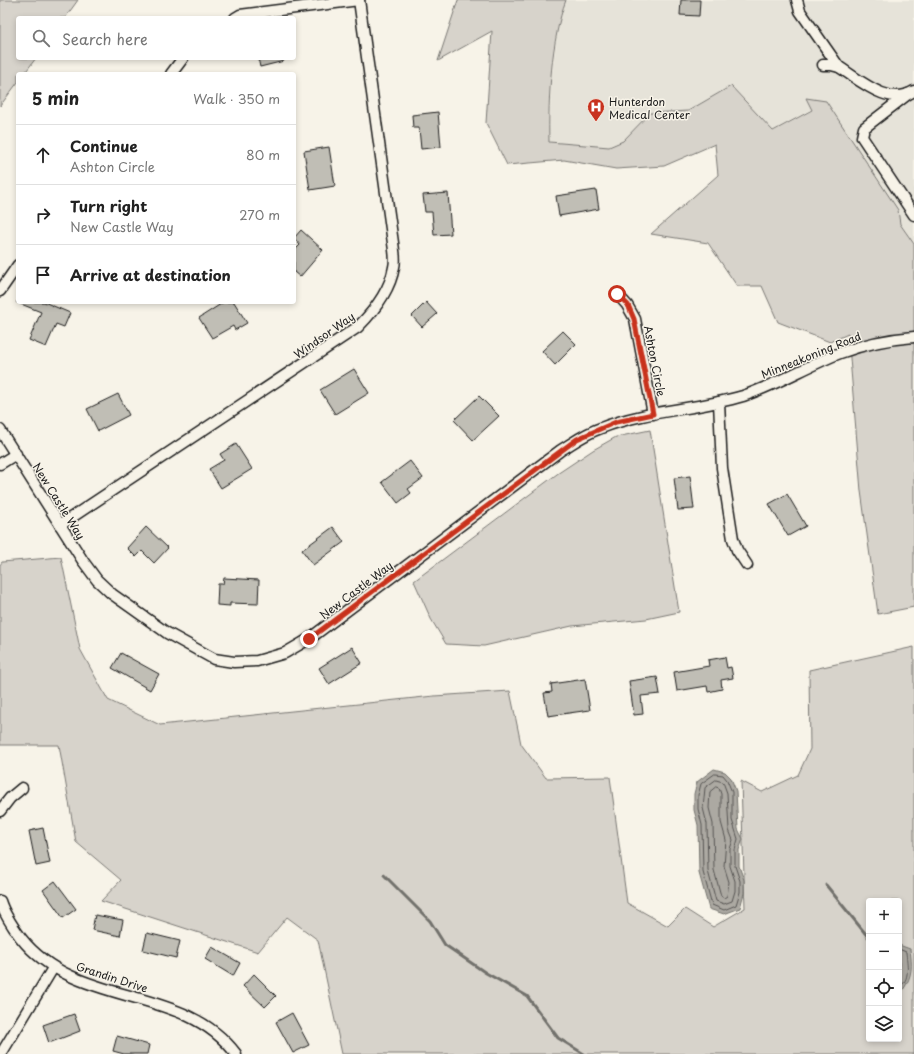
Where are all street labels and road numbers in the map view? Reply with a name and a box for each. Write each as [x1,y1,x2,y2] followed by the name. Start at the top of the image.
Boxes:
[290,308,358,362] street label: Windsor Way
[640,324,670,398] street label: Ashton Circle
[758,327,864,383] street label: Minneakoning Road
[29,459,89,543] street label: New Castle Way
[316,557,396,623] street label: New Castle Way
[74,957,150,997] street label: Grandin Drive

